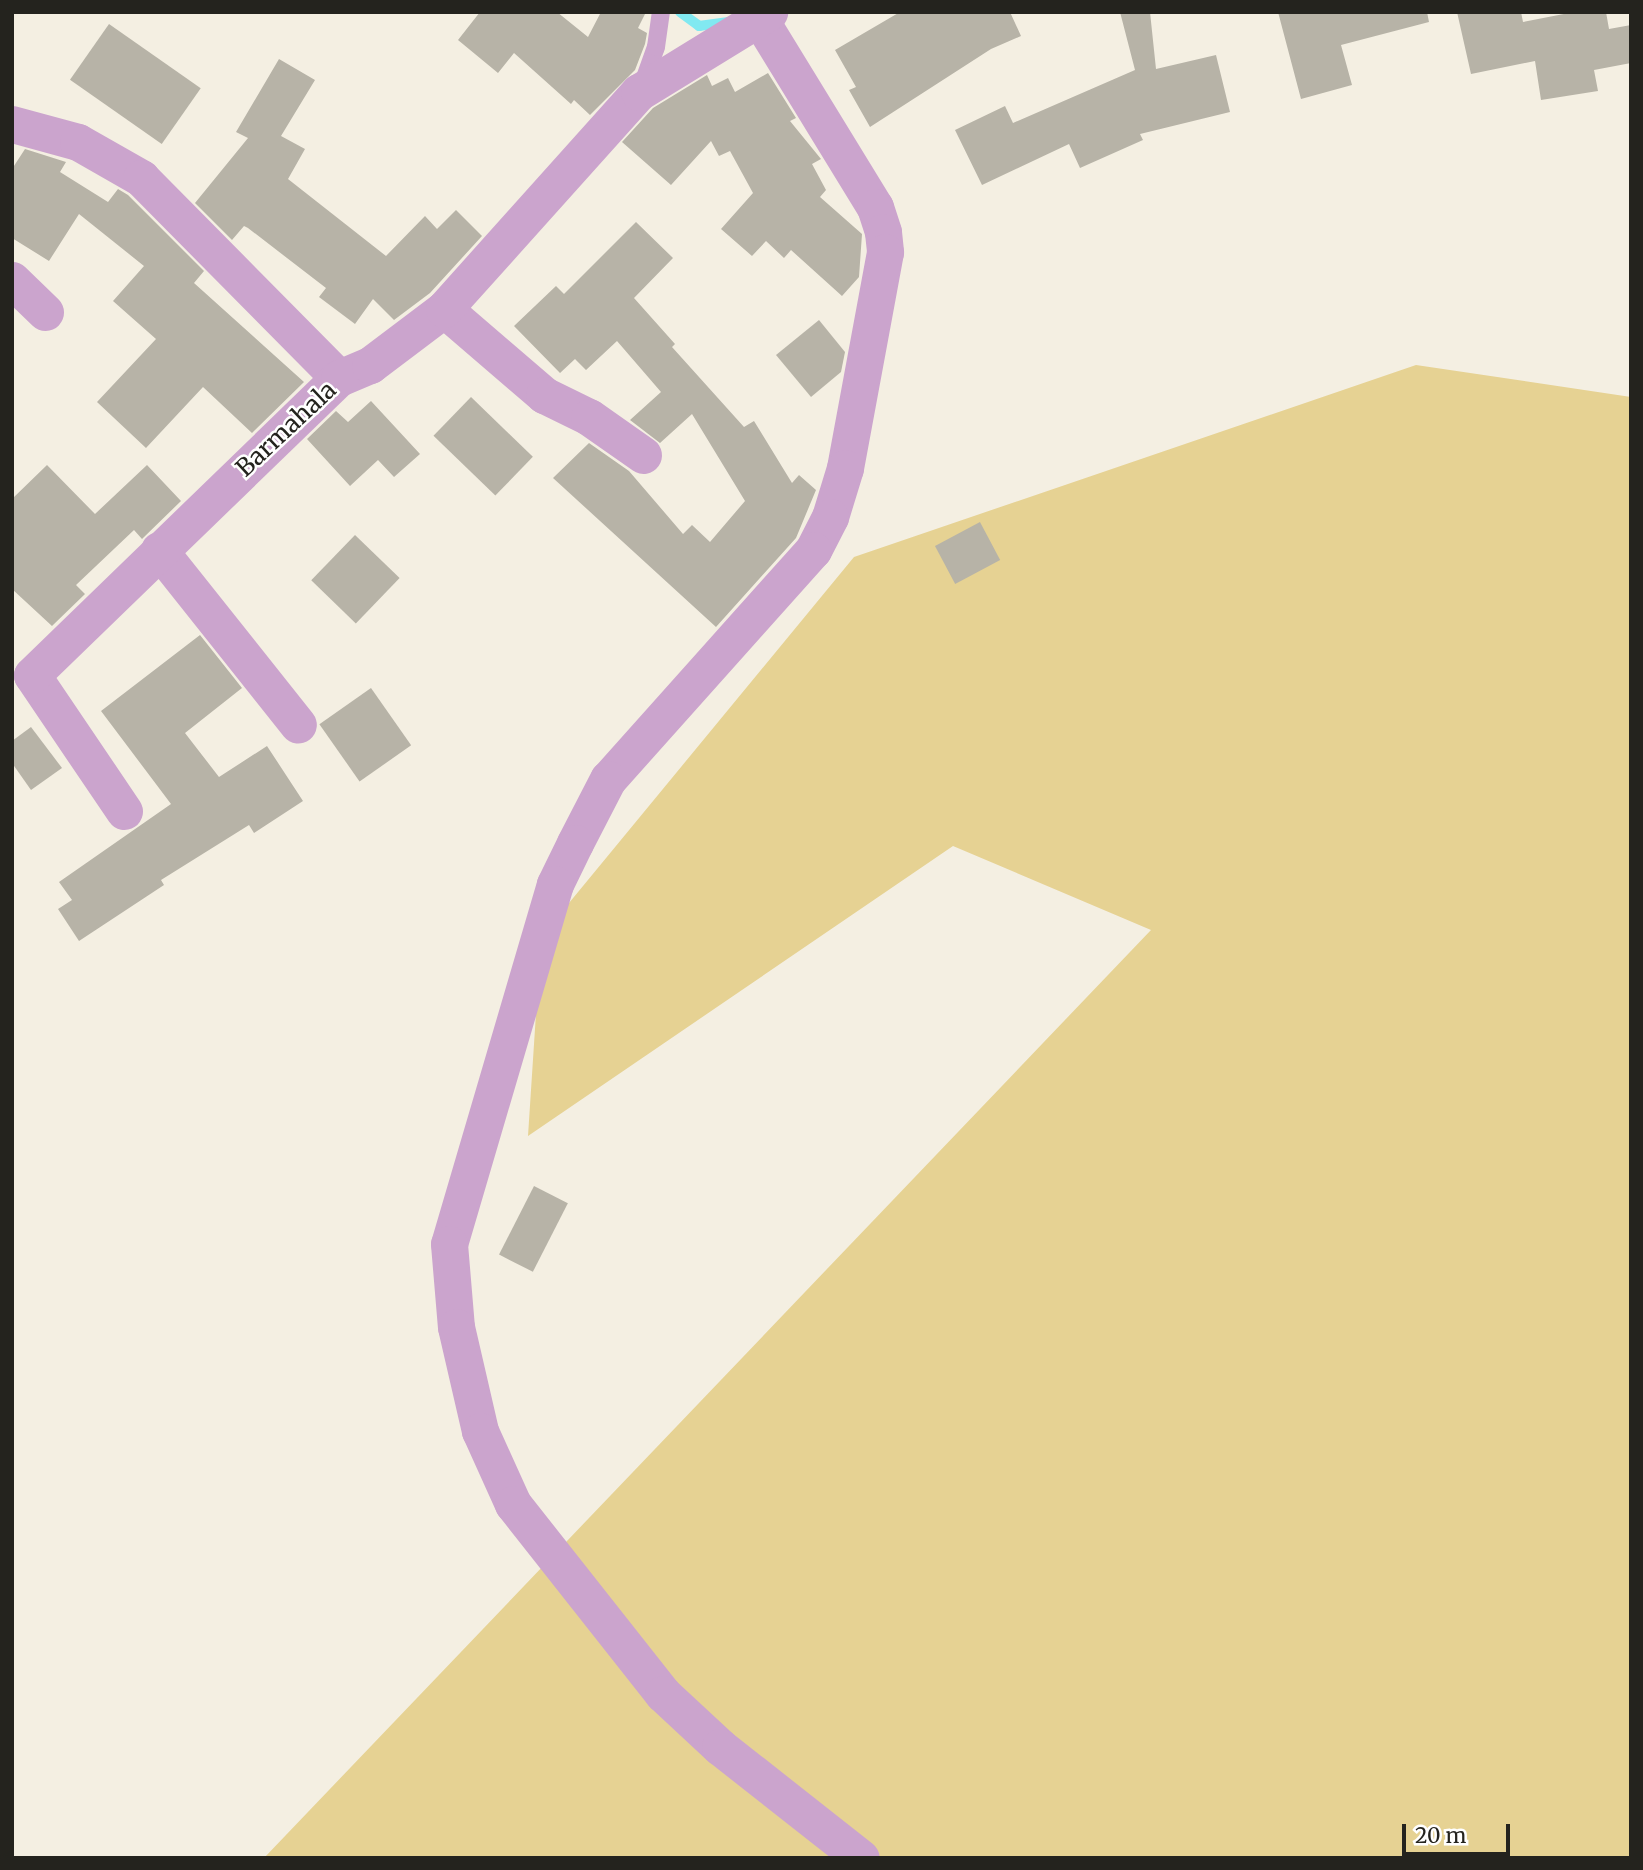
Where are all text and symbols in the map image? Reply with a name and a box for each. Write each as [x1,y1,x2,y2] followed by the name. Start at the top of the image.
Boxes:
[230,375,342,483] street label: Barmahala
[1405,1811,1514,1855] scale bar
[1415,1822,1466,1849] text: 20 m

